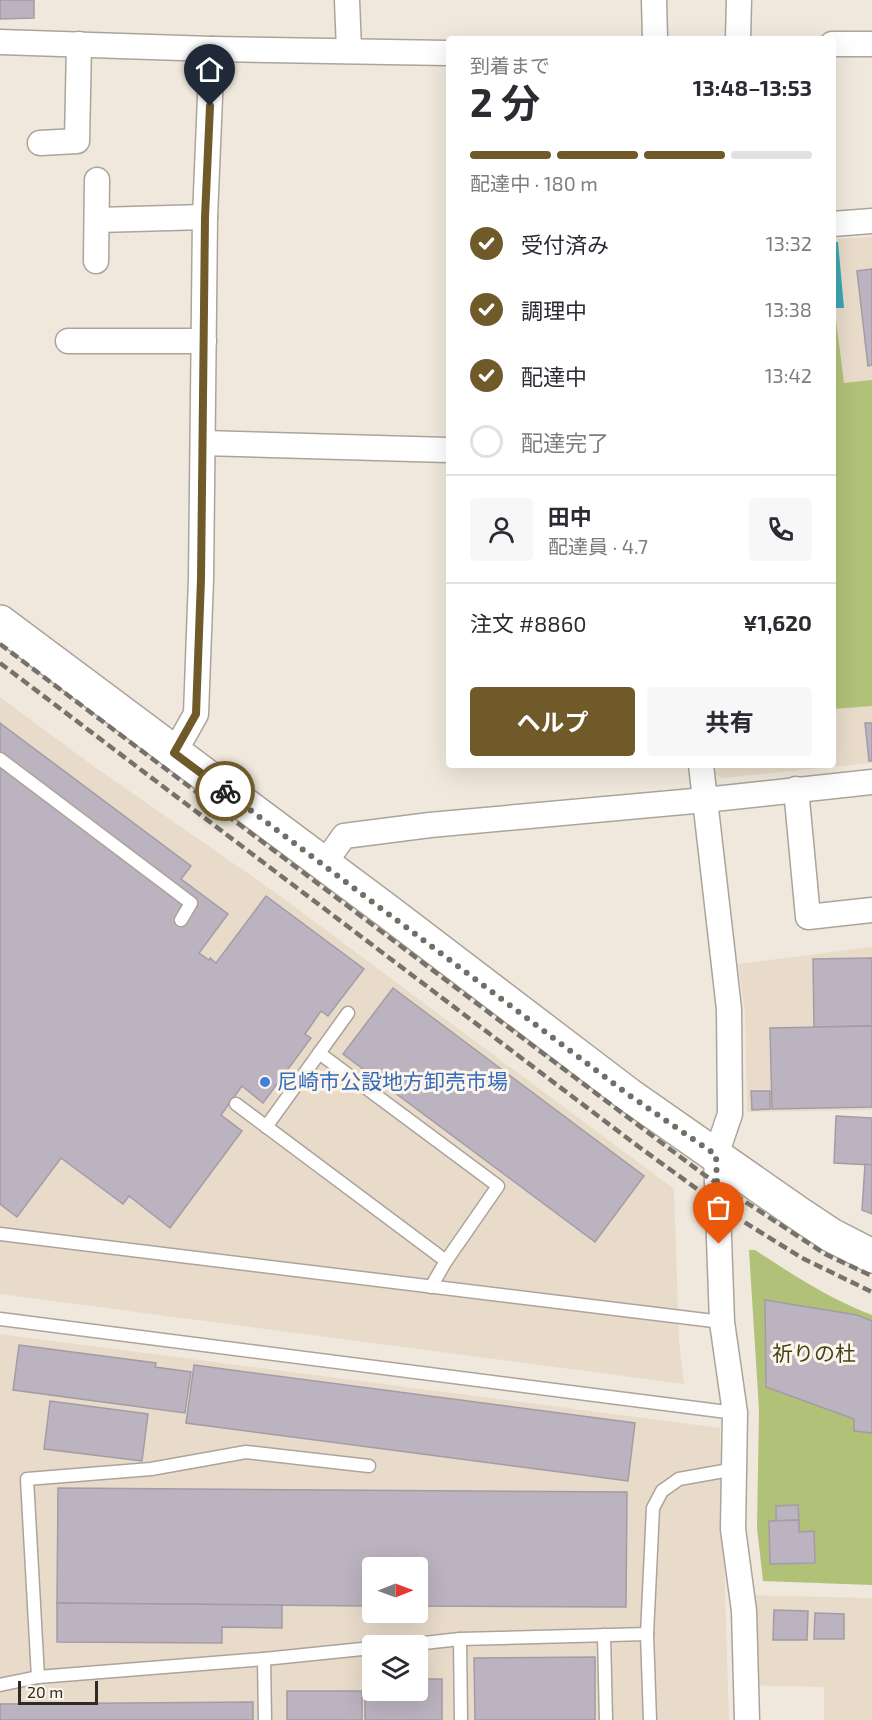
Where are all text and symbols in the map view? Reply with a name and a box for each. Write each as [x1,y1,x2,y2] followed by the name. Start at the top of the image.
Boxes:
[184,44,235,106] pin
[193,53,226,86] icon: home
[470,53,550,77] text: 到着まで
[693,74,812,100] text: 13:48–13:53
[470,78,540,125] text: 2 分
[470,171,598,195] text: 配達中 · 180 m
[470,227,503,260] icon: check
[521,231,609,257] text: 受付済み
[766,231,812,255] text: 13:32
[470,293,503,326] icon: check
[521,297,587,323] text: 調理中
[765,297,812,321] text: 13:38
[470,359,503,392] icon: check
[521,363,587,389] text: 配達中
[765,363,812,387] text: 13:42
[521,429,609,455] text: 配達完了
[470,498,533,561] button: person
[749,498,812,561] button: phone
[548,503,592,529] text: 田中
[548,534,648,558] text: 配達員 · 4.7
[743,609,812,635] text: ¥1,620
[470,610,587,636] text: 注文 #8860
[470,687,635,756] button: ヘルプ
[647,687,812,756] button: 共有
[195,761,255,821] courier
[209,775,242,808] icon: bike
[277,1068,508,1093] place label: 尼崎市公設地方卸売市場
[258,1075,272,1089] marker: 尼崎市公設地方卸売市場
[693,1182,744,1244] pin
[702,1191,735,1224] icon: bag
[772,1340,856,1365] park label: 祈りの杜
[362,1557,428,1623] north arrow
[362,1557,428,1701] map controls
[362,1635,428,1701] button: layers
[18,1678,98,1706] scale bar
[27,1682,63,1701] text: 20 m

